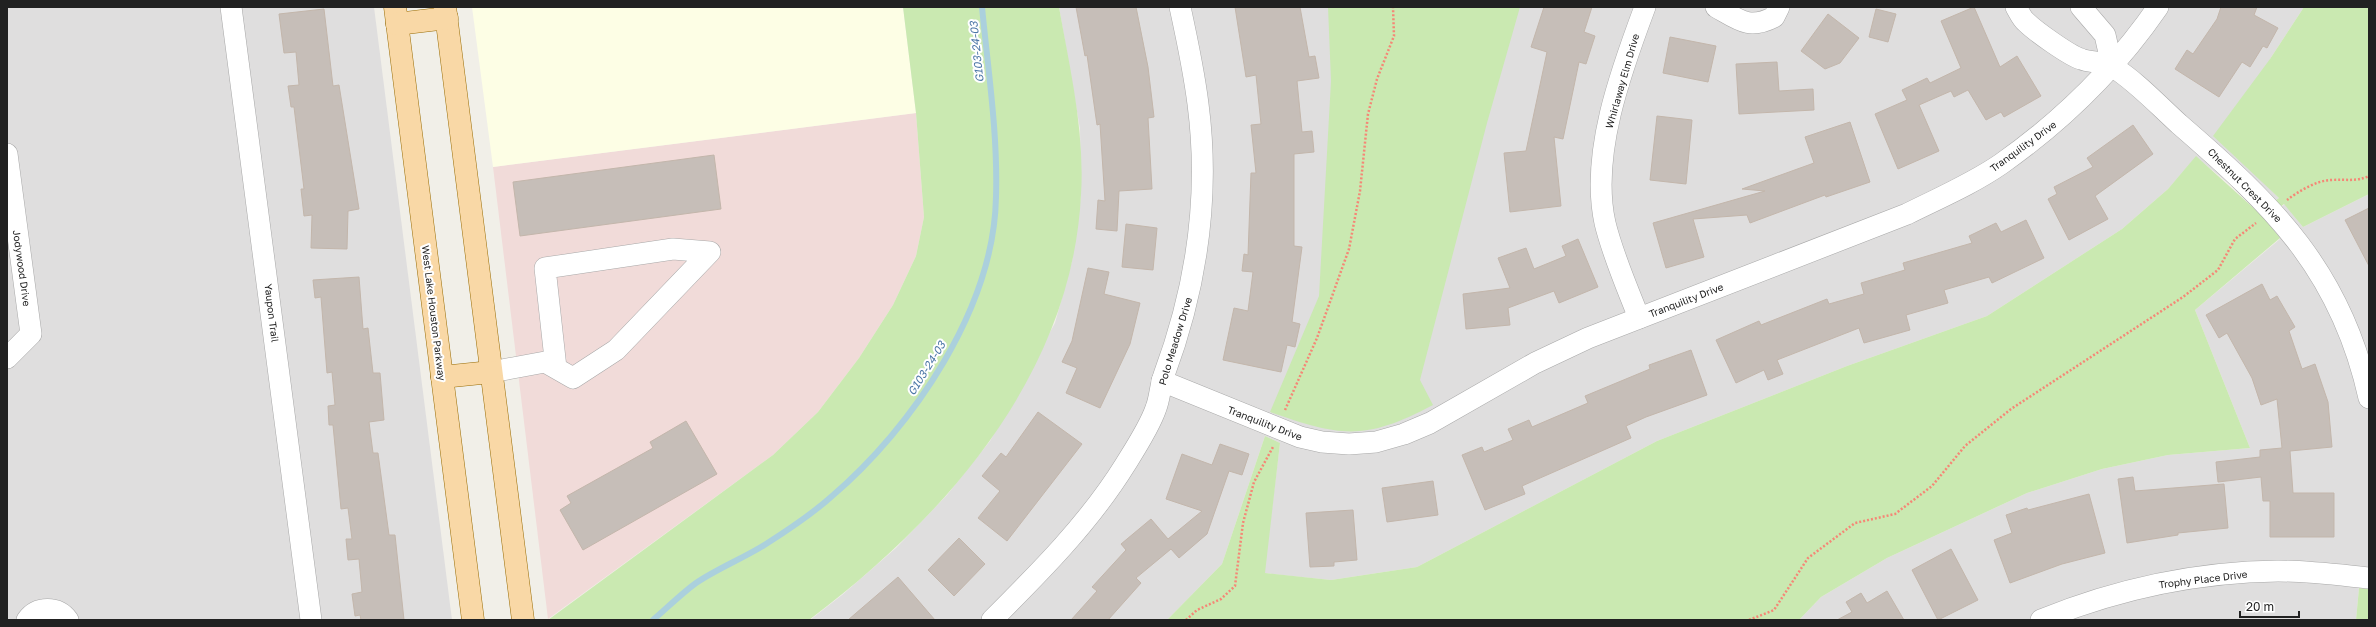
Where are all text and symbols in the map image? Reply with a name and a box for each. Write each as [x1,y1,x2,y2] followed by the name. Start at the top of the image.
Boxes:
[966,19,986,83] water label: G103-24-03
[1603,32,1641,130] street label: Whirlaway Elm Drive
[1988,118,2059,174] street label: Tranquility Drive
[2205,145,2285,225] street label: Chestnut Crest Drive
[11,229,33,307] street label: Jodywood Drive
[420,245,448,382] street label: West Lake Houston Parkway
[1647,280,1725,320] street label: Tranquility Drive
[262,283,282,343] street label: Yaupon Trail
[1156,295,1194,387] street label: Polo Meadow Drive
[904,337,949,397] water label: G103-24-03
[1226,403,1304,443] street label: Tranquility Drive
[2158,568,2248,590] street label: Trophy Place Drive
[2240,593,2299,619] scale bar
[2246,599,2274,614] text: 20 m

